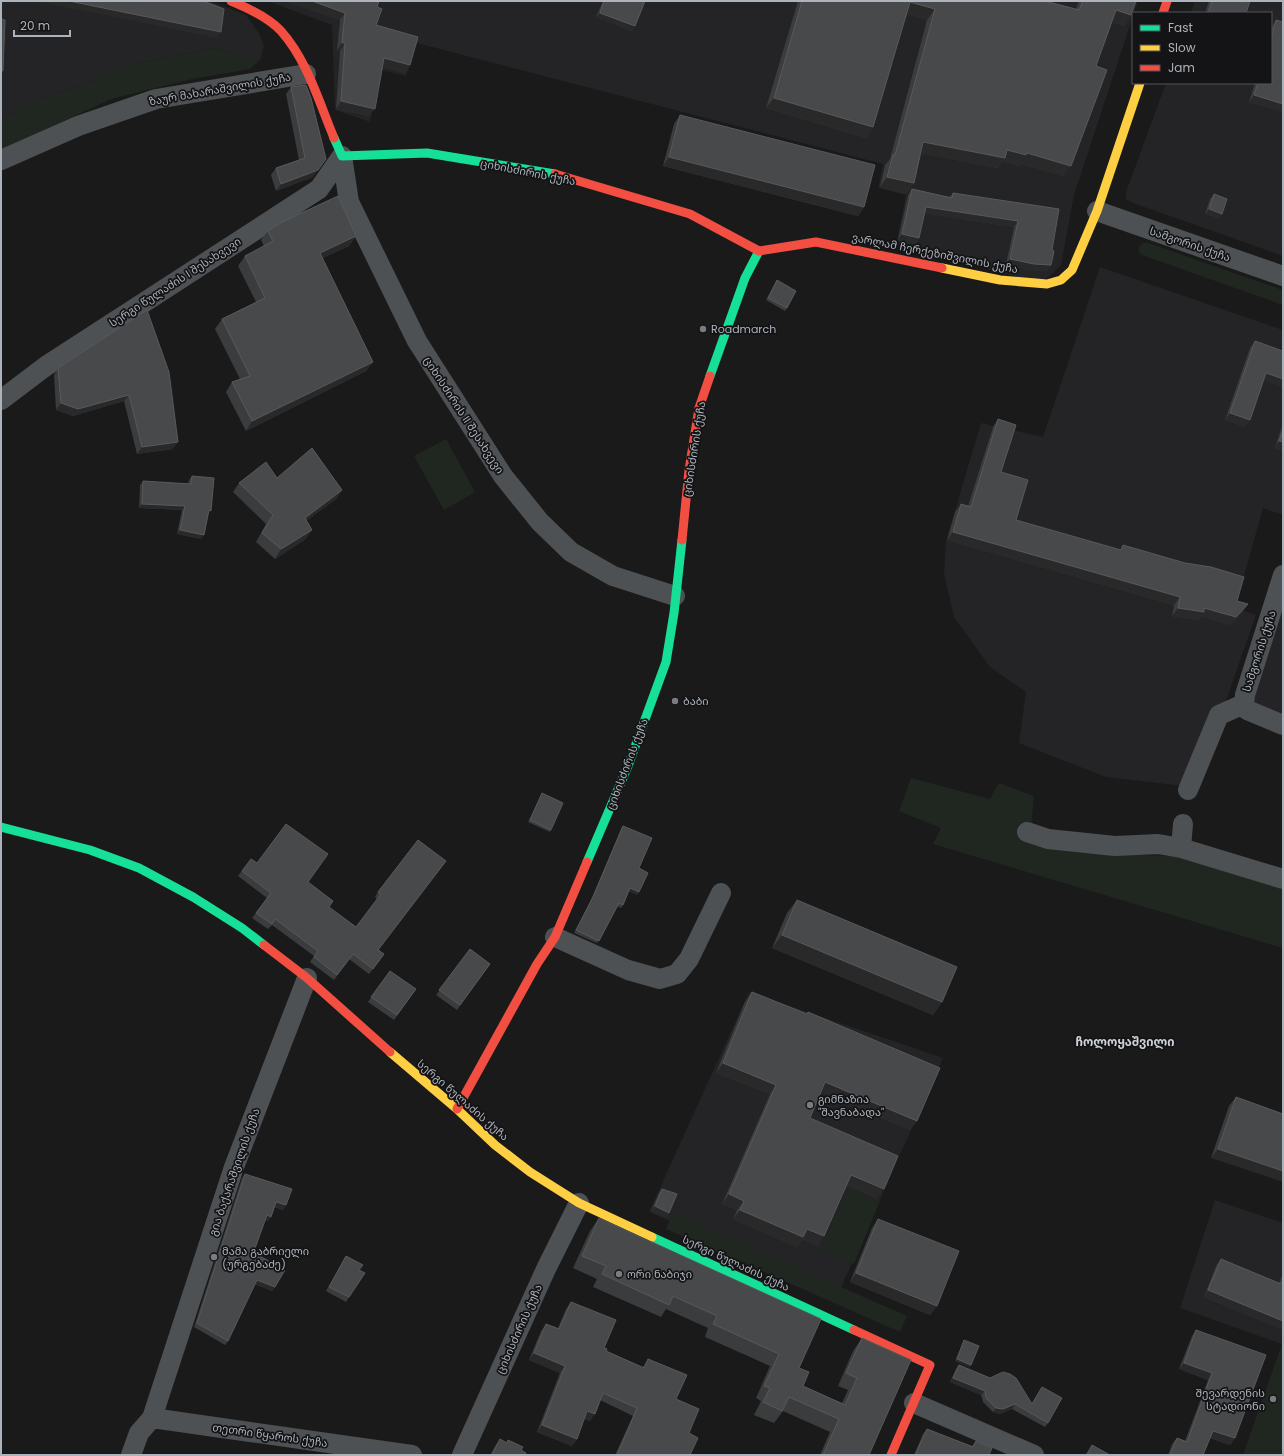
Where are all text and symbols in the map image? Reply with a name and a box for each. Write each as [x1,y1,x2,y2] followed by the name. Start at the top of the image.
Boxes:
[14,12,70,38] scale bar
[1132,12,1272,84] legend
[20,17,50,34] text: 20 m
[1168,19,1193,36] text: Fast
[1168,39,1196,56] text: Slow
[1168,59,1195,76] text: Jam
[148,69,292,109] street label: ზაურ მახარაშვილის ქუჩა
[479,155,577,189] street label: ციხისძირის ქუჩა
[1147,223,1233,265] street label: სამგორის ქუჩა
[851,229,1019,277] street label: ვარლამ ჩერქეზიშვილის ქუჩა
[106,233,244,331] street label: სერგი წულაძის I შესახვევი
[711,321,776,337] place label: Roadmarch
[698,324,708,334] marker: Roadmarch
[420,353,508,477] street label: ციხისძირის II შესახვევი
[679,400,709,498] street label: ციხისძირის ქუჩა
[1238,608,1280,694] street label: სამგორის ქუჩა
[683,693,709,709] place label: ბაბი
[670,696,680,706] marker: ბაბი
[602,716,652,812] street label: ციხისძირის ქუჩა
[1076,1033,1174,1050] district label: ჩოლოყაშვილი
[414,1056,512,1144] street label: სერგი წულაძის ქუჩა
[818,1091,884,1120] place label: გიმნაზია "შავნაბადა"
[805,1100,815,1110] marker: გიმნაზია "შავნაბადა"
[205,1106,263,1238] street label: გია ბაქარაშვილის ქუჩა
[680,1231,792,1295] street label: სერგი წულაძის ქუჩა
[222,1243,309,1272] place label: მამა გაბრიელი (ურგებაძე)
[209,1252,219,1262] marker: მამა გაბრიელი (ურგებაძე)
[627,1266,692,1282] place label: ორი ნაბიჯი
[614,1269,624,1279] marker: ორი ნაბიჯი
[492,1282,546,1376] street label: ციხისძირის ქუჩა
[1196,1385,1265,1414] place label: შევარდენის სტადიონი
[1268,1394,1278,1404] marker: შევარდენის სტადიონი
[211,1419,329,1451] street label: თეთრი წყაროს ქუჩა

